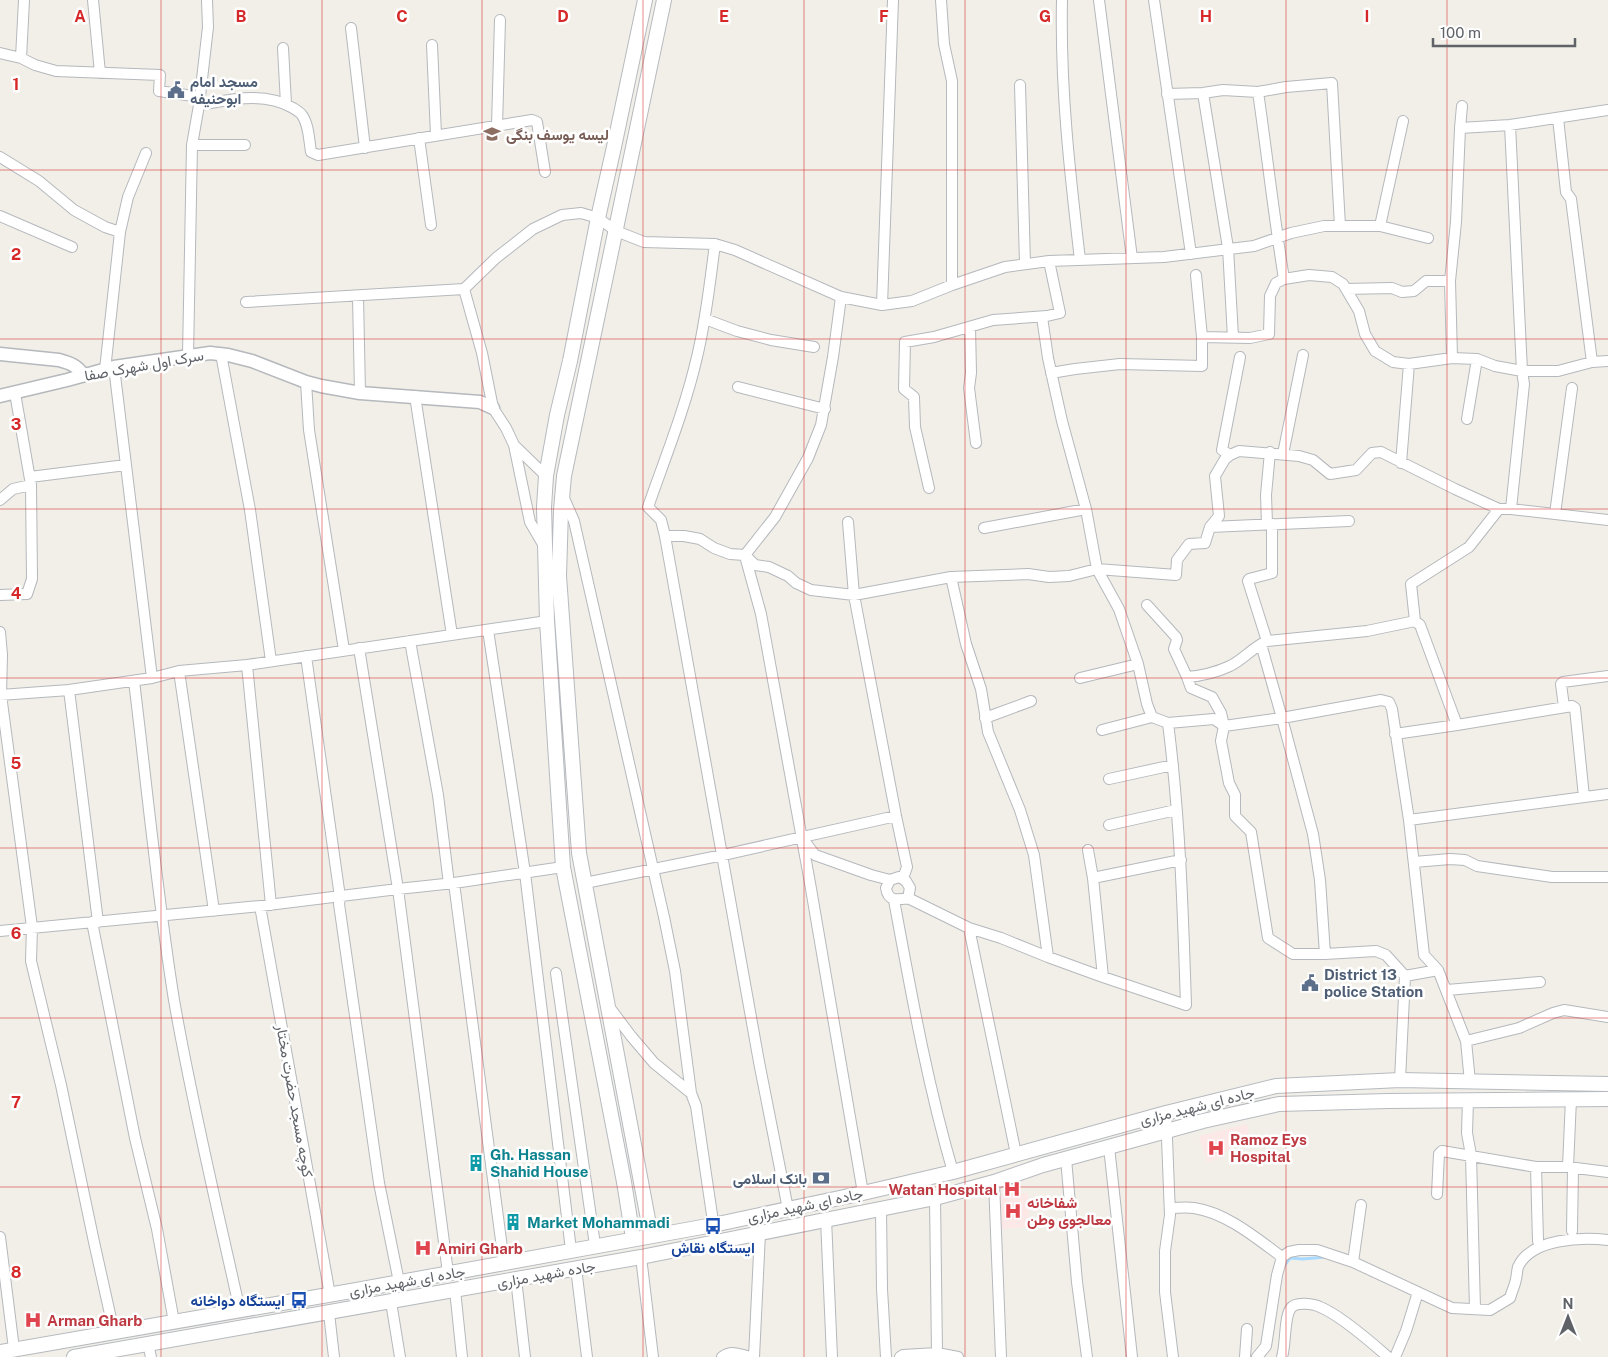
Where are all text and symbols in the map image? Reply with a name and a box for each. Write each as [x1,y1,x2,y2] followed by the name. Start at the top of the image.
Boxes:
[74,7,86,26] text: A
[236,7,247,26] text: B
[396,7,408,26] text: C
[557,7,569,26] text: D
[719,7,729,26] text: E
[879,7,889,26] text: F
[1039,7,1051,26] text: G
[1200,7,1212,26] text: H
[1365,7,1369,26] text: I
[1433,15,1576,47] scale bar
[1440,24,1481,41] text: 100 m
[190,73,258,108] place label: مسجد امام ابوحنیفه
[13,75,19,94] text: 1
[166,80,186,100] public building icon: مسجد امام ابوحنیفه
[482,124,502,144] school or university icon: لیسه یوسف بنگی
[506,126,609,144] place label: لیسه یوسف بنگی
[11,245,21,264] text: 2
[83,346,205,385] street label: سرک اول شهرک صفا
[11,415,21,434] text: 3
[11,584,22,603] text: 4
[11,754,22,773] text: 5
[11,924,21,943] text: 6
[1324,966,1423,1000] place label: District 13 police Station
[1300,973,1320,993] public building icon: District 13 police Station
[271,1022,317,1179] street label: کوچه مسجد حضرت مختار
[1138,1083,1257,1130] street label: جاده ای شهید مزاری
[11,1093,21,1112] text: 7
[1230,1131,1307,1165] place label: Ramoz Eys Hospital
[1206,1138,1226,1158] hospital icon: Ramoz Eys Hospital
[490,1146,589,1180] place label: Gh. Hassan Shahid House
[466,1153,486,1173] building icon: Gh. Hassan Shahid House
[811,1168,831,1188] bank icon: بانک اسلامی
[733,1170,807,1188] place label: بانک اسلامی
[1002,1179,1022,1199] hospital icon: Watan Hospital
[888,1181,998,1198] place label: Watan Hospital
[746,1184,865,1228] street label: جاده ای شهید مزاری
[1027,1194,1111,1229] place label: شفاخانه معالجوی وطن
[1003,1201,1023,1221] hospital icon: شفاخانه معالجوی وطن
[503,1212,523,1232] building icon: Market Mohammadi
[527,1214,670,1231] place label: Market Mohammadi
[703,1216,723,1236] bus stop icon: ایستگاه نقاش
[413,1238,433,1258] hospital icon: Amiri Gharb
[671,1239,755,1257] place label: ایستگاه نقاش
[437,1240,523,1257] place label: Amiri Gharb
[495,1257,597,1293] street label: جاده شهید مزاری
[348,1262,467,1302] street label: جاده ای شهید مزاری
[11,1263,22,1282] text: 8
[289,1290,309,1310] bus stop icon: ایستگاه دواخانه
[190,1292,285,1310] place label: ایستگاه دواخانه
[1543,1292,1593,1342] north arrow
[1563,1296,1573,1312] text: N
[23,1310,43,1330] hospital icon: Arman Gharb
[47,1312,142,1329] place label: Arman Gharb

